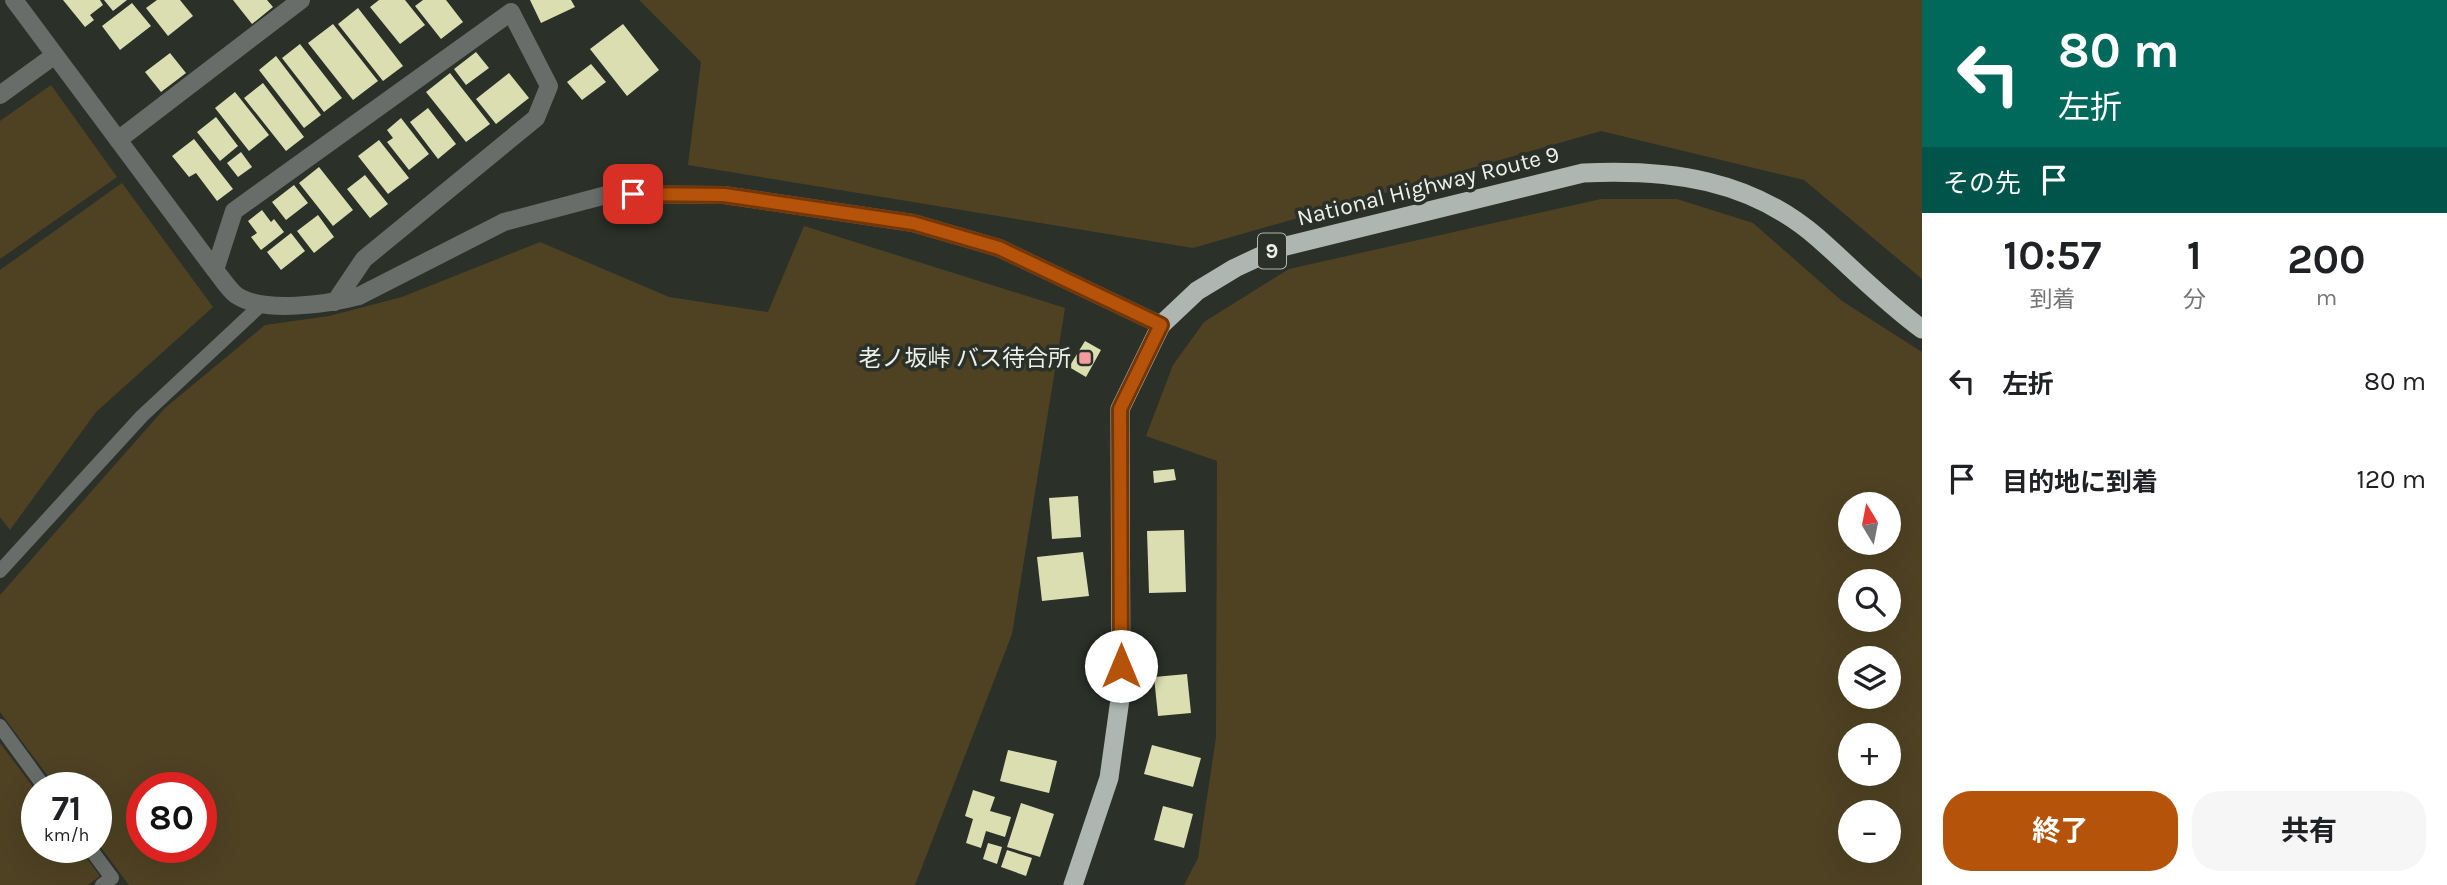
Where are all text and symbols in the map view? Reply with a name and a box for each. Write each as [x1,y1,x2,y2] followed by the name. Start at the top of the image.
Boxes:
[2058,22,2180,79] text: 80 m
[1943,28,2034,119] icon: left
[2058,89,2122,126] text: 左折
[1294,140,1562,232] street label: National Highway Route 9
[2035,161,2073,199] icon: arrive
[603,164,663,224] pin
[1943,168,2021,199] text: その先
[614,175,652,213] icon: arrive
[2003,230,2102,280] text: 10:57
[2187,230,2202,280] text: 1
[1258,233,1286,268] road number: 9
[2287,234,2366,284] text: 200
[2316,284,2337,311] text: m
[2029,286,2075,313] text: 到着
[2183,286,2206,313] text: 分
[859,345,1071,372] place label: 老ノ坂峠 バス待合所
[1077,350,1093,366] marker: 老ノ坂峠 バス待合所
[1943,362,1981,400] icon: left
[2364,366,2426,397] text: 80 m
[2002,369,2054,400] text: 左折
[1943,460,1981,498] icon: arrive
[2356,464,2426,495] text: 120 m
[2002,467,2158,498] text: 目的地に到着
[1838,492,1900,555] north arrow
[1838,492,1901,863] map controls
[1838,569,1901,632] button: search
[1084,629,1158,703] position arrow
[1838,646,1901,709] button: layers
[1838,723,1901,786] button: +
[126,772,217,863] speed limit sign: 80
[52,788,81,829] text: 71
[1943,791,2178,871] button: 終了
[2192,791,2426,871] button: 共有
[1838,800,1901,863] button: −
[44,824,89,846] text: km/h

